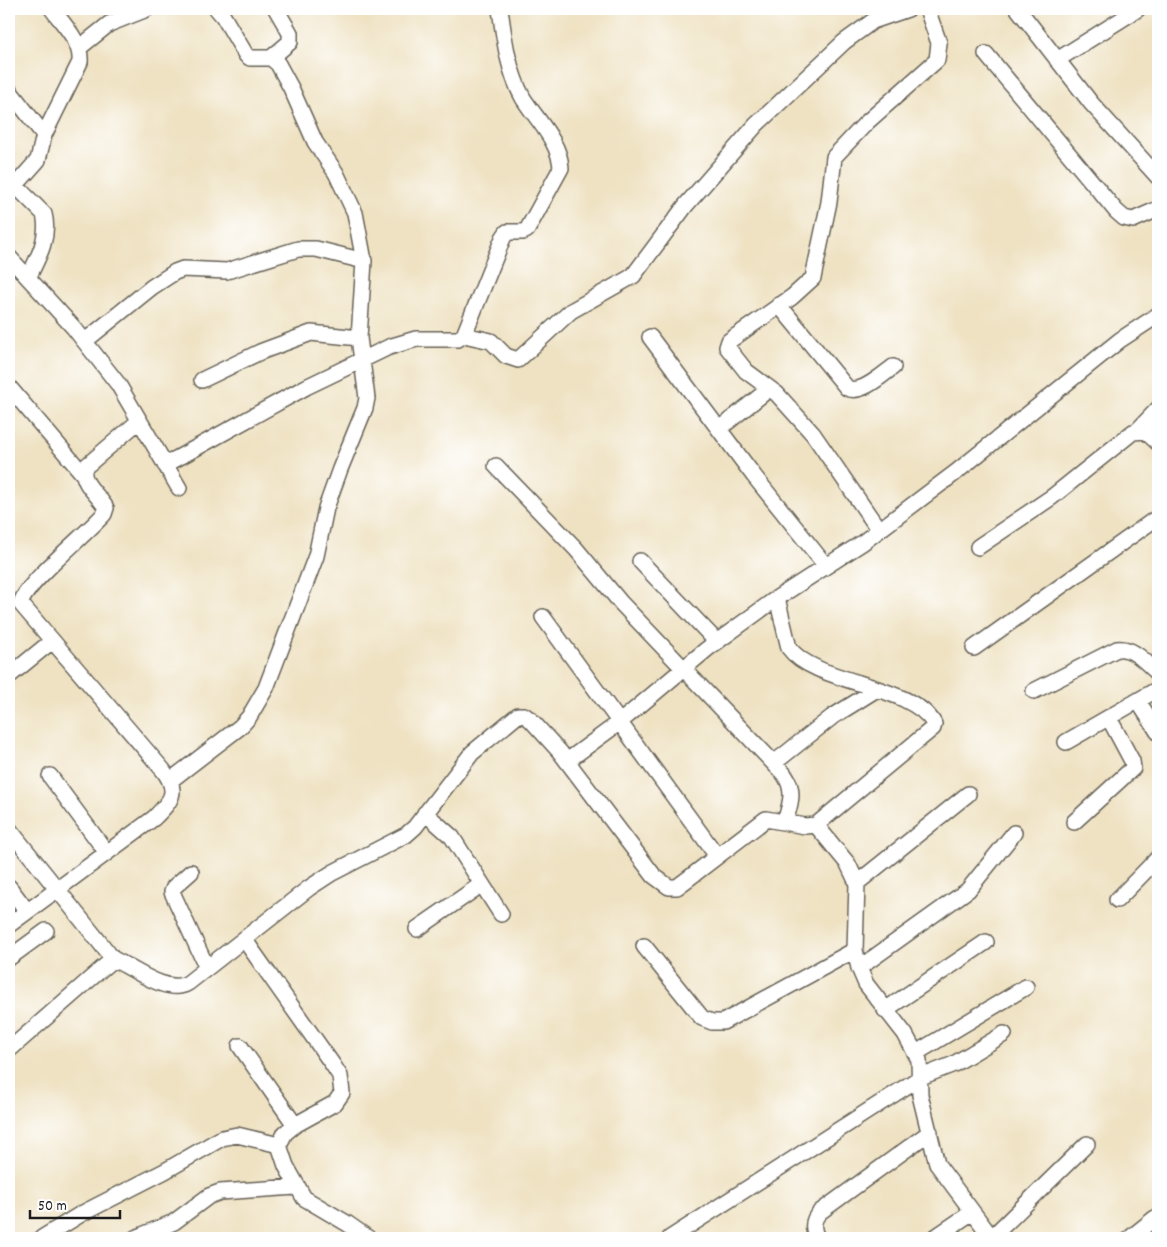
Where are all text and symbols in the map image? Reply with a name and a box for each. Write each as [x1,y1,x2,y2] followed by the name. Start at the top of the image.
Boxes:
[30,1187,120,1219] scale bar
[38,1196,67,1218] text: 50 m

